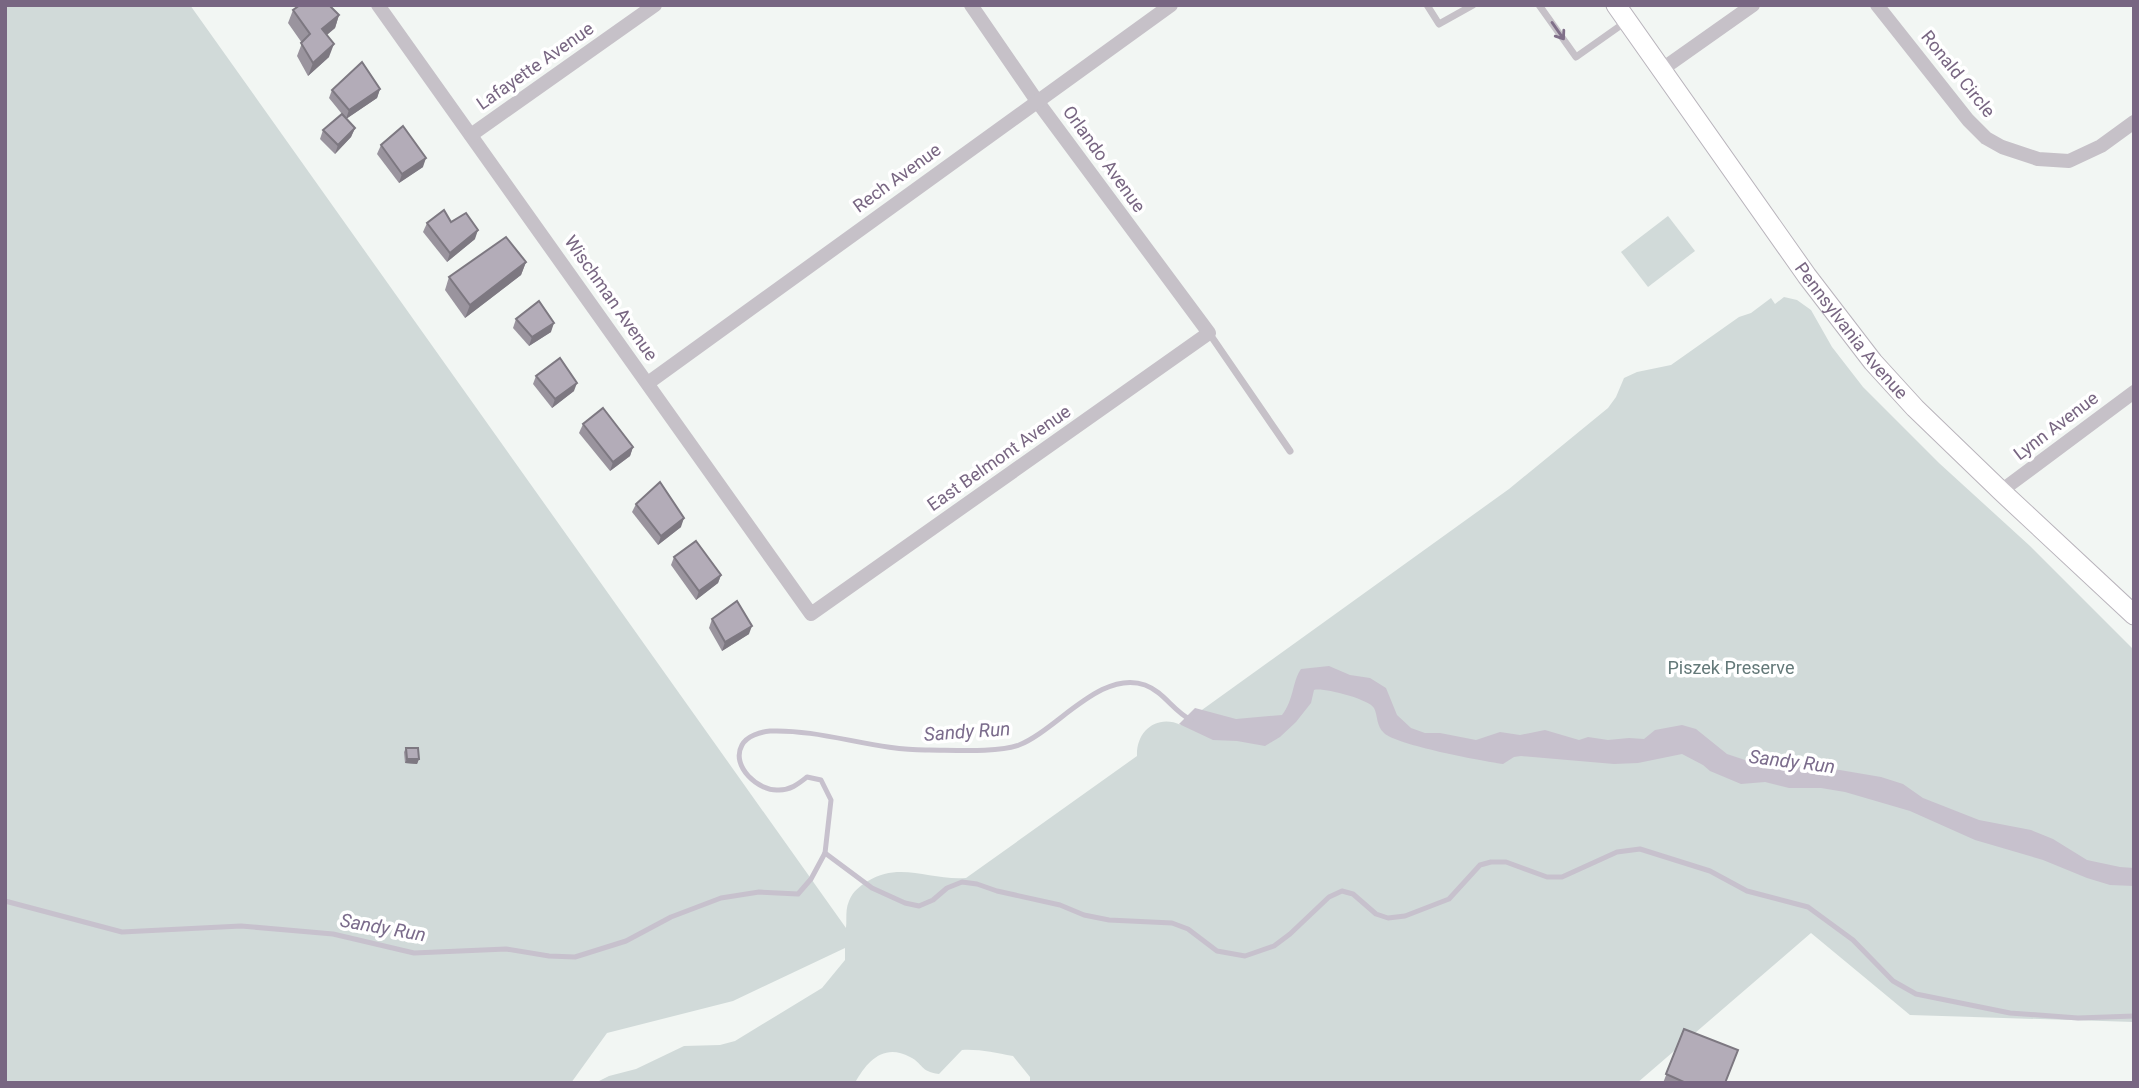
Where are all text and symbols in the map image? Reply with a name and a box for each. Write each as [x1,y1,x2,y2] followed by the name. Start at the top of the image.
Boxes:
[472,17,597,114] street label: Lafayette Avenue
[1551,21,1565,40] one-way arrow
[1917,26,2000,121] street label: Ronald Circle
[1059,101,1150,216] street label: Orlando Avenue
[849,139,945,216] street label: Rech Avenue
[560,231,662,364] street label: Wischman Avenue
[1791,258,1912,403] street label: Pennsylvania Avenue
[2009,387,2102,464] street label: Lynn Avenue
[923,400,1074,515] street label: East Belmont Avenue
[1667,657,1795,678] park label: Piszek Preserve
[923,717,1011,746] water label: Sandy Run
[1748,745,1836,778] water label: Sandy Run
[338,909,428,946] water label: Sandy Run

